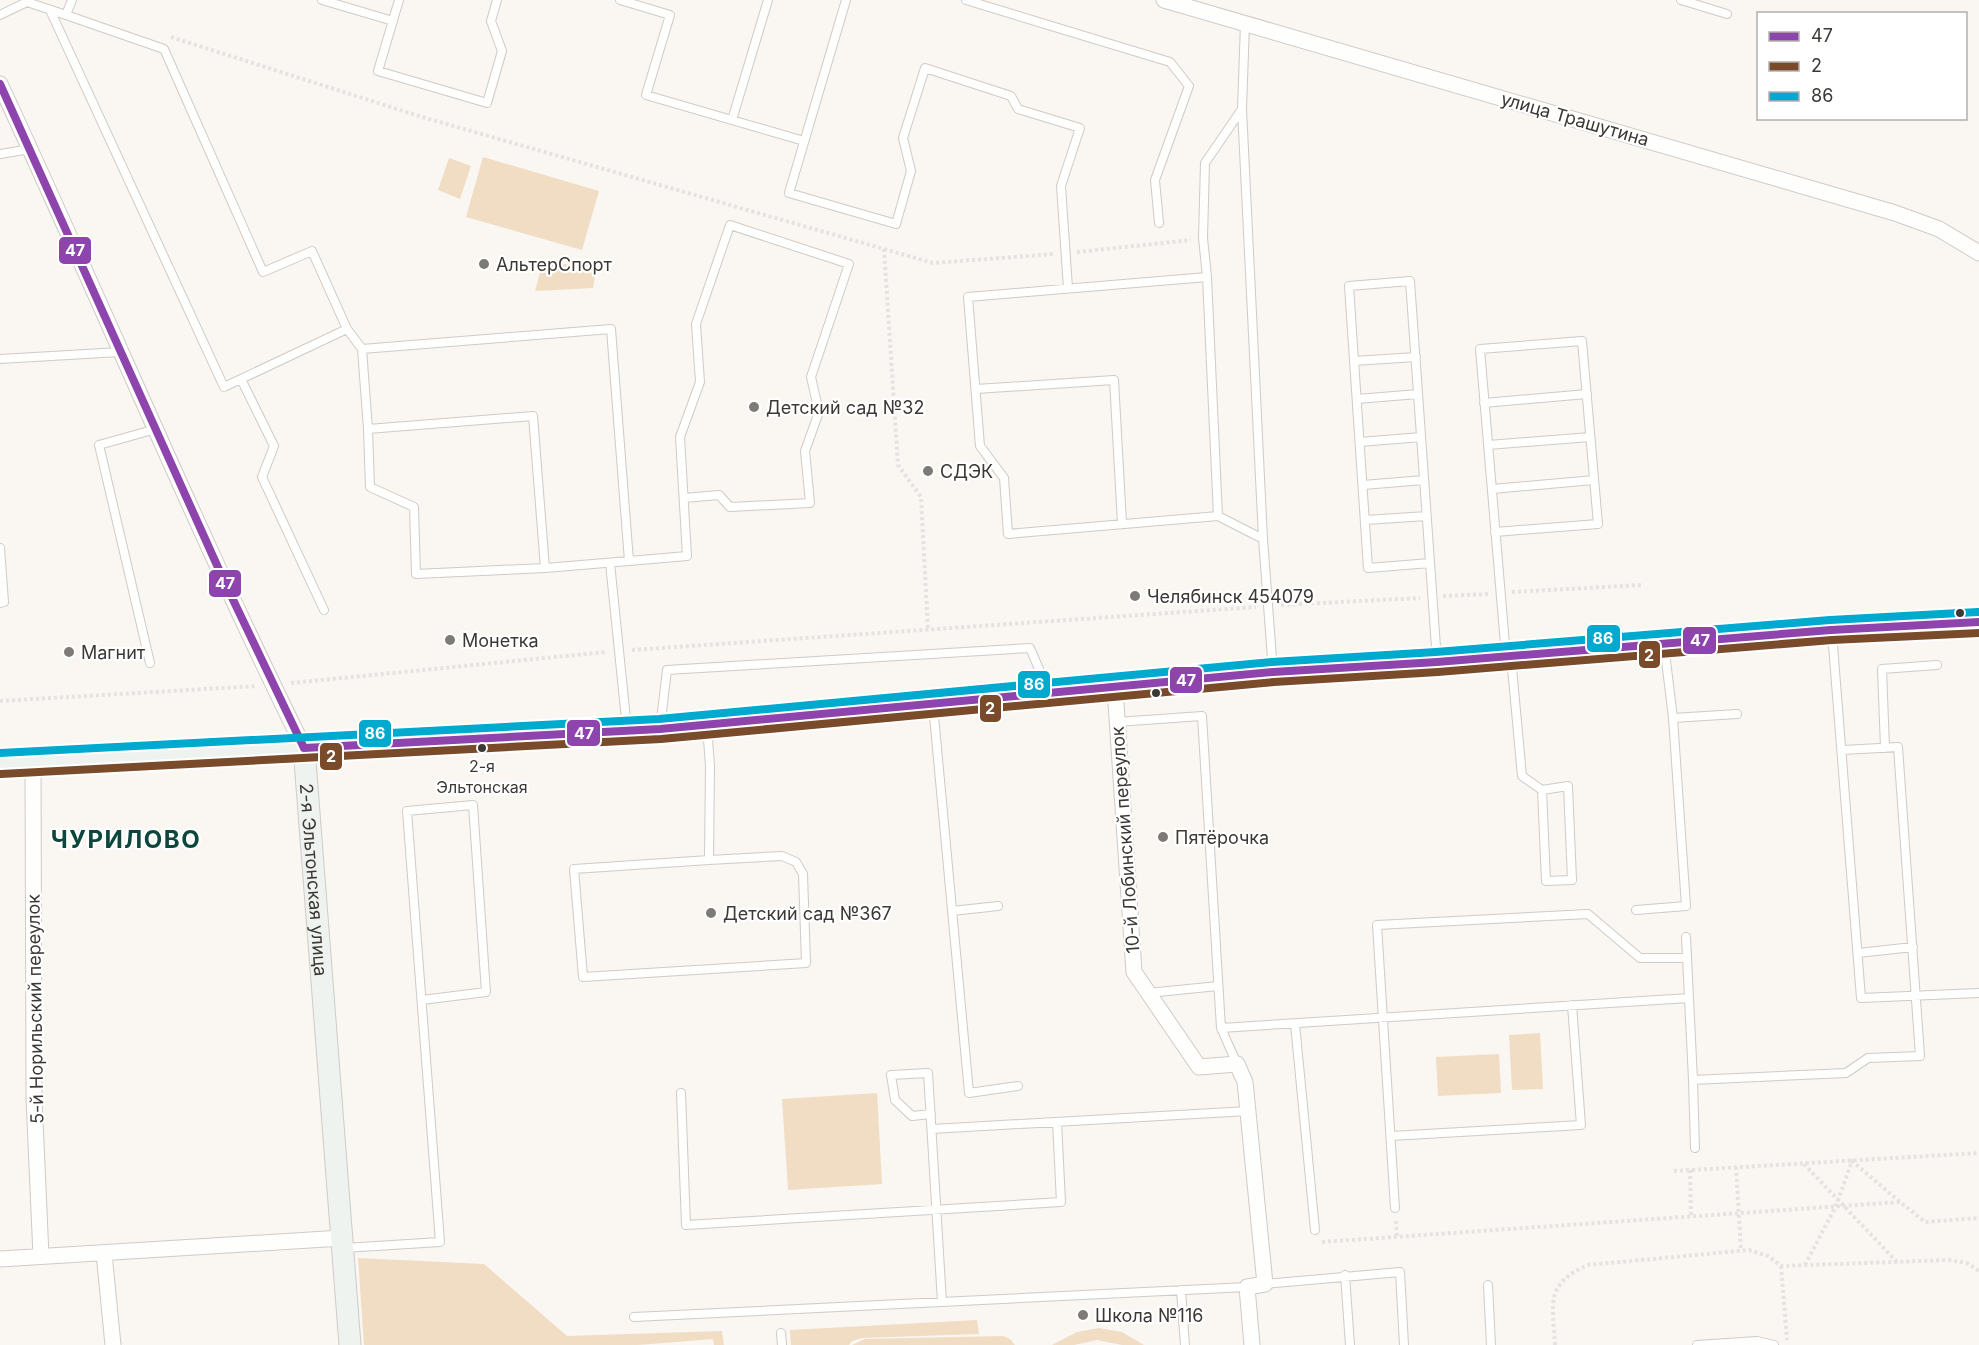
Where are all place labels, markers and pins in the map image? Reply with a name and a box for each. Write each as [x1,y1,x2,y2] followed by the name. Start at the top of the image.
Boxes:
[496,254,613,275] place label: АльтерСпорт
[477,257,491,271] marker: АльтерСпорт
[766,397,924,418] place label: Детский сад №32
[747,400,761,414] marker: Детский сад №32
[940,461,993,482] place label: СДЭК
[921,464,935,478] marker: СДЭК
[1147,586,1314,607] place label: Челябинск 454079
[1128,589,1142,603] marker: Челябинск 454079
[1954,607,1966,619] unlabelled marker
[462,630,539,651] place label: Монетка
[443,633,457,647] marker: Монетка
[81,642,146,663] place label: Магнит
[62,645,76,659] marker: Магнит
[1150,687,1162,699] unlabelled marker
[476,742,488,754] marker: 2-я Эльтонская
[436,756,528,797] place label: 2-я Эльтонская
[1175,827,1269,848] place label: Пятёрочка
[1156,830,1170,844] marker: Пятёрочка
[723,903,892,924] place label: Детский сад №367
[704,906,718,920] marker: Детский сад №367
[1095,1305,1203,1326] place label: Школа №116
[1076,1308,1090,1322] marker: Школа №116

